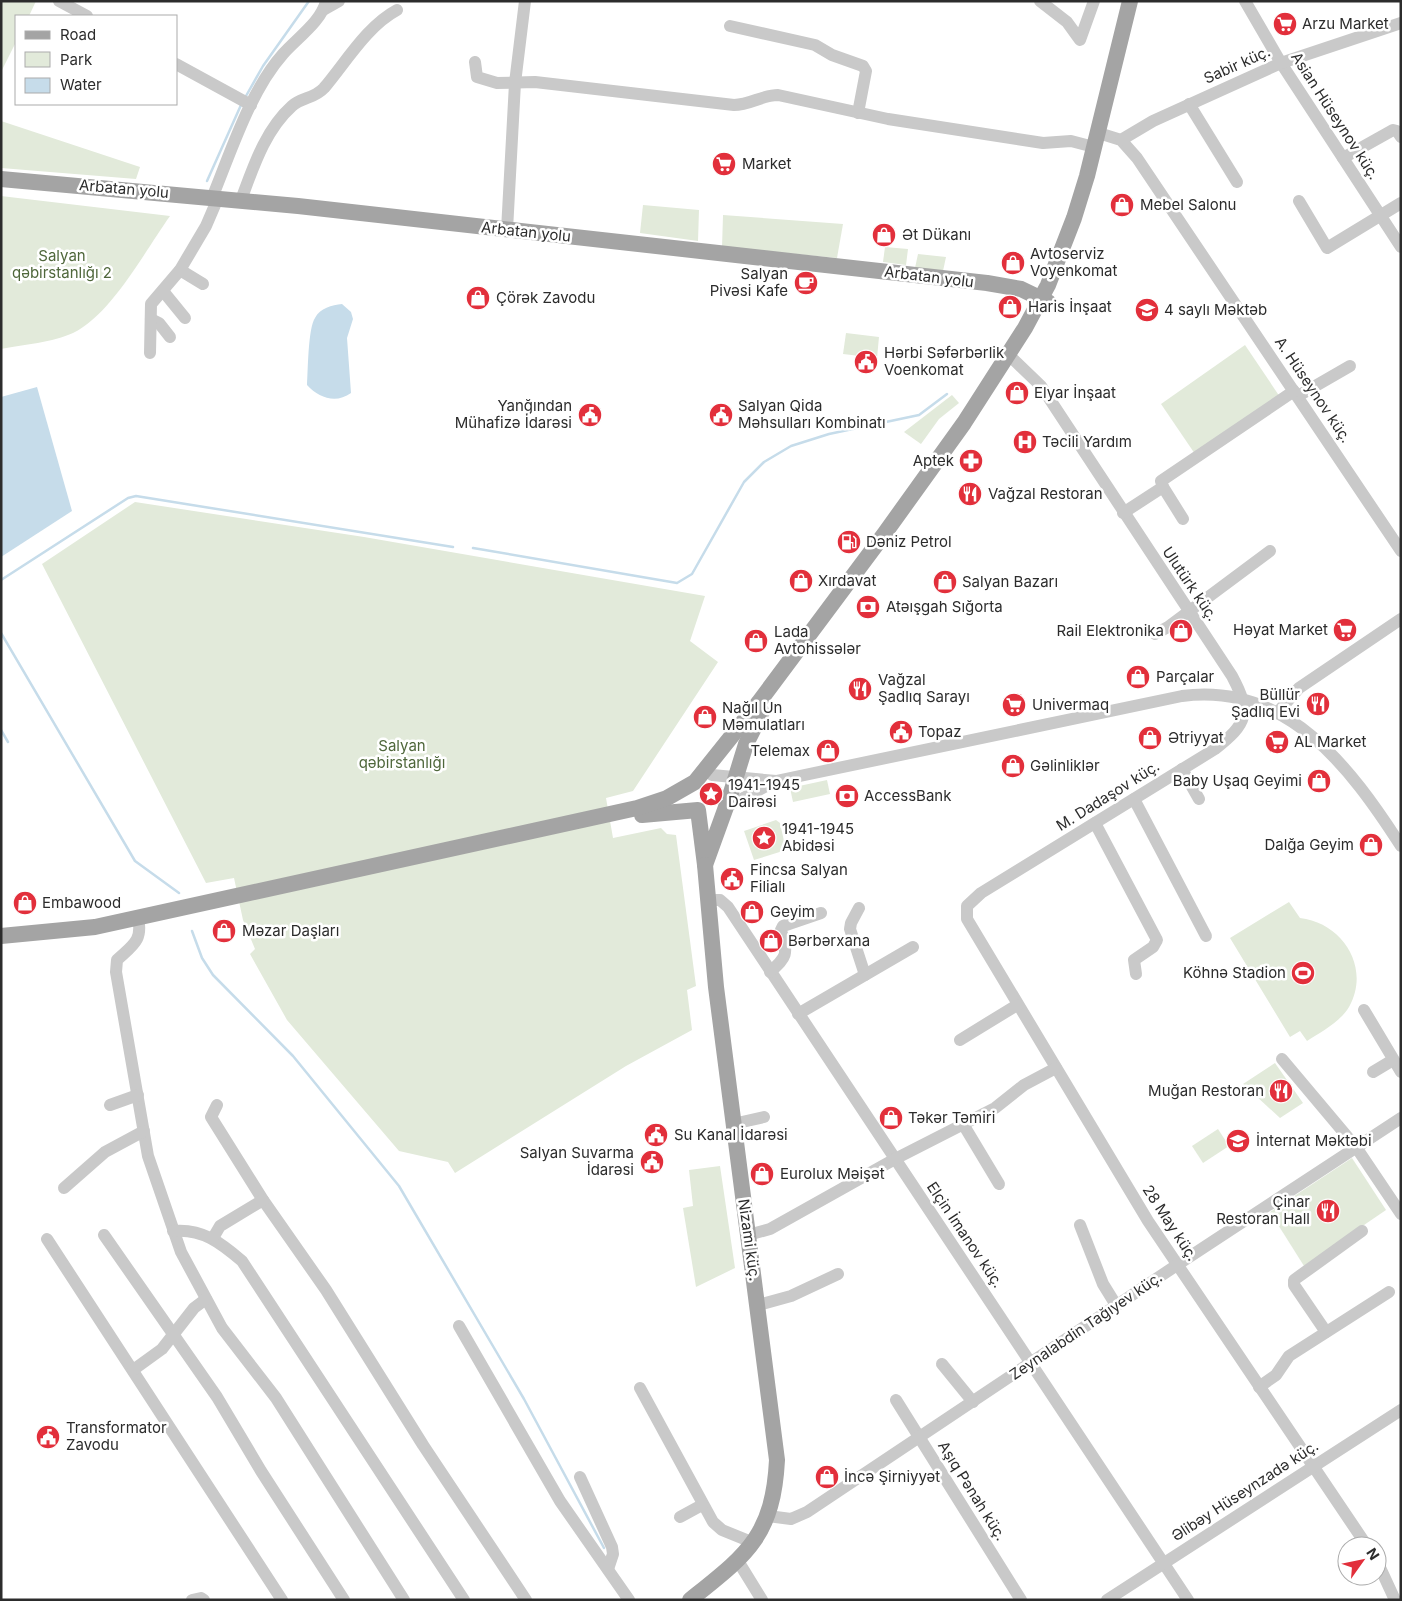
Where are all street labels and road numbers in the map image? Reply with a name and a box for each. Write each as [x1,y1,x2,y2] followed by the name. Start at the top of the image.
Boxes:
[1201,41,1273,88] street label: Sabir küç.
[1287,48,1384,183] street label: Asian Hüseynov küç.
[78,175,170,202] street label: Arbatan yolu
[480,217,572,246] street label: Arbatan yolu
[883,262,975,291] street label: Arbatan yolu
[1271,333,1356,446] street label: A. Hüseynov küç.
[1159,543,1222,625] street label: Ulutürk küç.
[1053,756,1163,835] street label: M. Dadaşov küç.
[923,1178,1008,1291] street label: Elçin İmanov küç.
[1139,1181,1202,1264] street label: 28 May küç.
[734,1198,765,1282] street label: Nizami küç.
[1006,1267,1166,1384] street label: Zeynalabdin Tağıyev küç.
[1168,1436,1322,1545] street label: Əlibəy Hüseynzadə küç.
[934,1437,1011,1544] street label: Aşıq Pənah küç.

